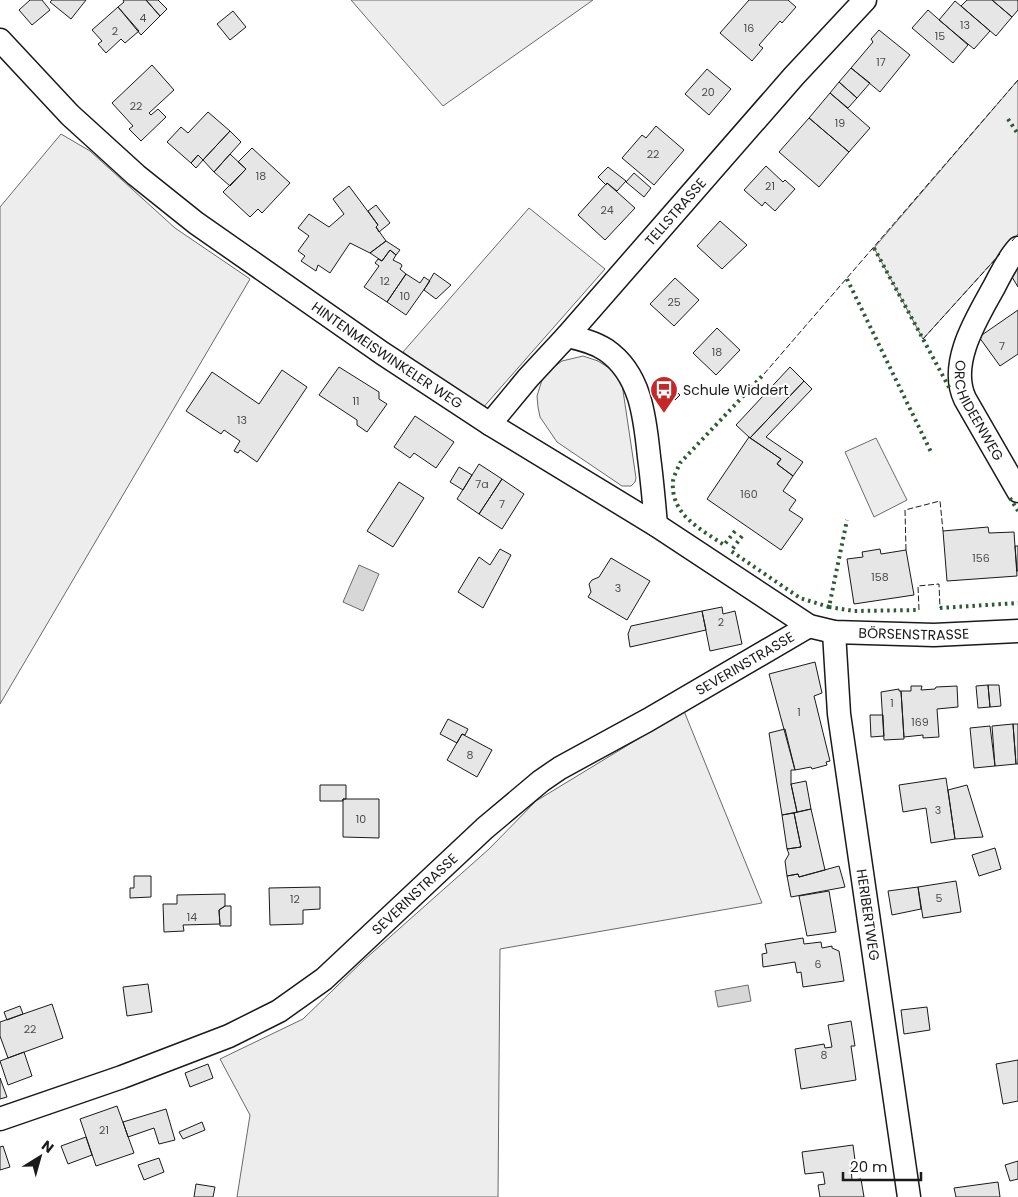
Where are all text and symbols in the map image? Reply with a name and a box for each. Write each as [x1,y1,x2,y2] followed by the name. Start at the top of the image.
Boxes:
[140,10,147,26] house number: 4
[960,17,970,33] house number: 13
[744,20,754,36] house number: 16
[112,23,118,39] house number: 2
[935,28,945,44] house number: 15
[876,54,886,70] house number: 17
[701,84,715,100] house number: 20
[130,98,142,114] house number: 22
[835,115,845,131] house number: 19
[647,146,659,162] house number: 22
[256,168,266,184] house number: 18
[640,173,711,250] street label: TELLSTRASSE
[765,178,775,194] house number: 21
[600,202,614,218] house number: 24
[380,273,390,289] house number: 12
[400,288,410,304] house number: 10
[667,294,681,310] house number: 25
[308,297,467,413] street label: HINTENMEISWINKELER WEG
[999,338,1005,354] house number: 7
[712,344,722,360] house number: 18
[950,359,1008,464] street label: ORCHIDEENWEG
[649,375,679,414] bus stop icon: Schule Widdert
[683,380,789,400] place label: Schule Widdert
[352,393,360,409] house number: 11
[237,412,247,428] house number: 13
[475,476,489,492] house number: 7a
[740,486,758,502] house number: 160
[499,496,505,512] house number: 7
[972,550,990,566] house number: 156
[871,569,889,585] house number: 158
[615,580,621,596] house number: 3
[718,614,724,630] house number: 2
[858,623,970,645] street label: BÖRSENSTRASSE
[692,627,798,700] street label: SEVERINSTRASSE
[890,695,894,711] house number: 1
[797,704,801,720] house number: 1
[911,714,929,730] house number: 169
[467,747,474,763] house number: 8
[935,802,941,818] house number: 3
[356,811,366,827] house number: 10
[367,849,462,939] street label: SEVERINSTRASSE
[852,868,885,962] street label: HERIBERTWEG
[936,890,943,906] house number: 5
[290,891,300,907] house number: 12
[187,909,197,925] house number: 14
[815,956,822,972] house number: 6
[24,1021,36,1037] house number: 22
[821,1047,828,1063] house number: 8
[99,1122,109,1138] house number: 21
[15,1132,65,1182] north arrow
[38,1135,58,1158] text: N
[843,1150,920,1182] scale bar
[850,1156,888,1177] text: 20 m

